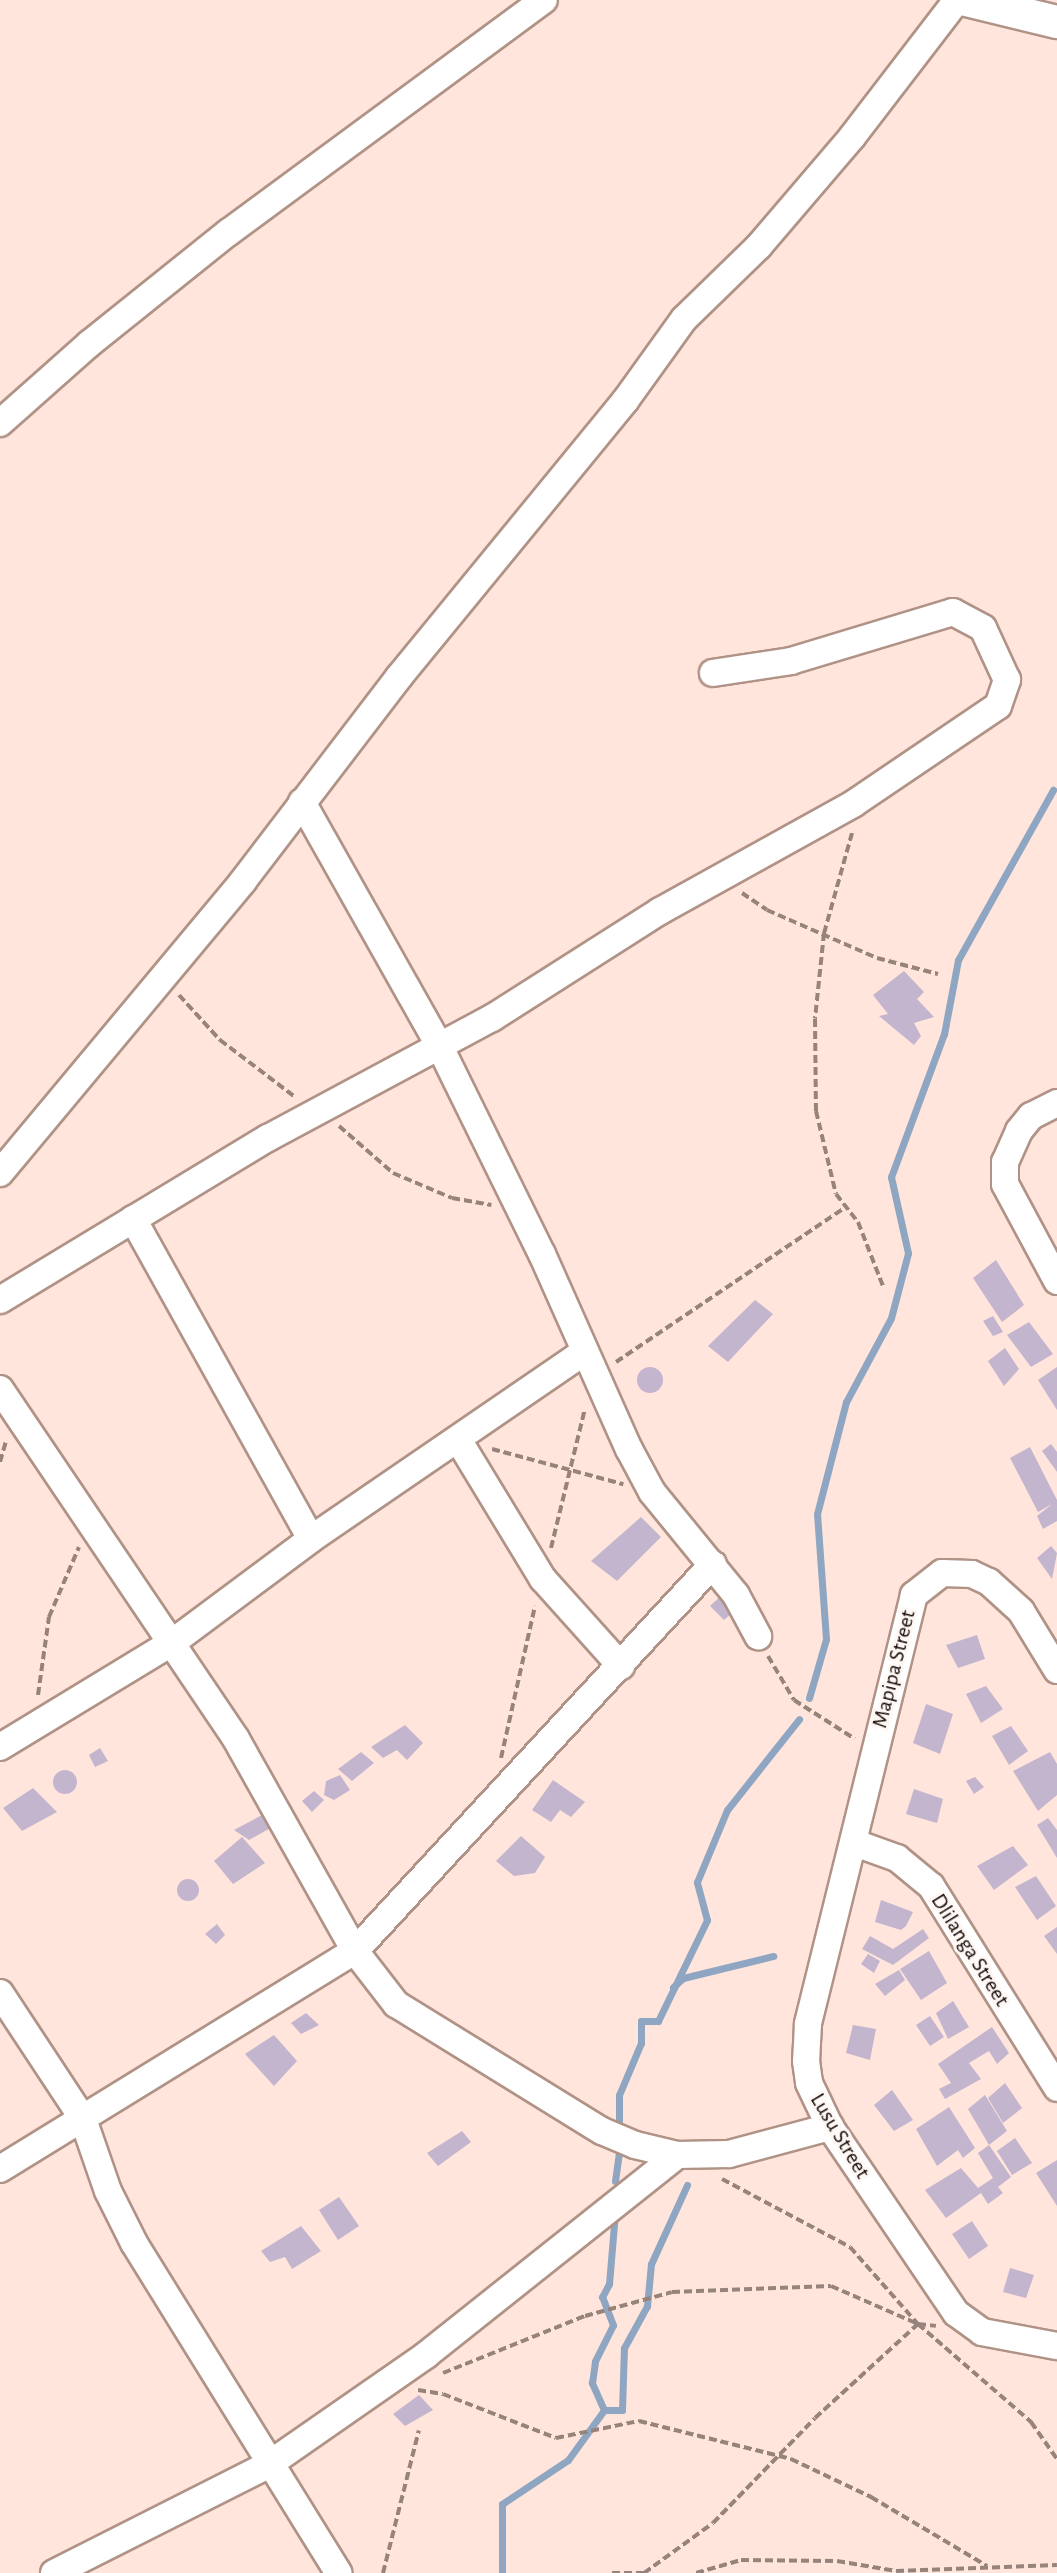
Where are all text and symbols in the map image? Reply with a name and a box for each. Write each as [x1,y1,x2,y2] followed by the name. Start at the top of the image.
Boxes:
[867,1607,921,1731] street label: Mapipa Street
[925,1889,1015,2011] street label: Dlilanga Street
[804,2088,876,2184] street label: Lusu Street

